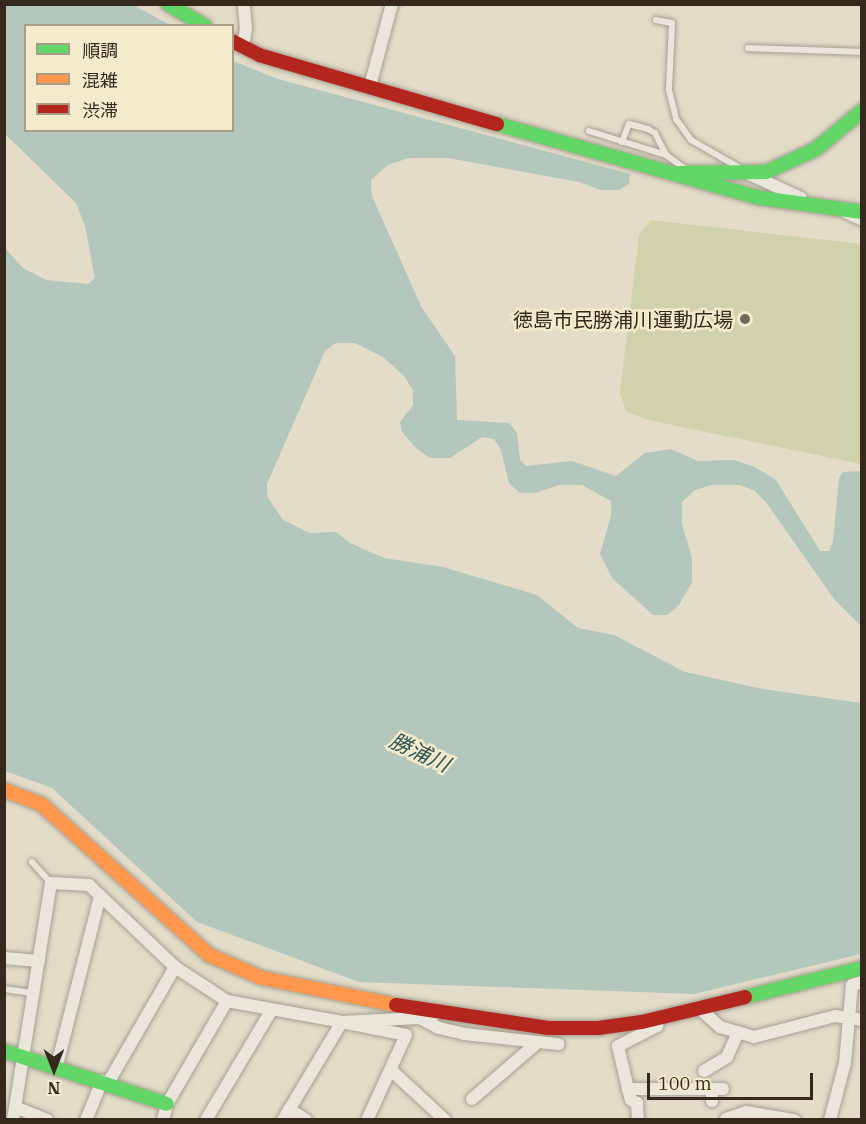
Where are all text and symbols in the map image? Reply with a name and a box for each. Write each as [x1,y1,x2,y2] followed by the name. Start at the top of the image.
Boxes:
[24,24,234,132] legend
[82,39,118,62] text: 順調
[82,69,118,92] text: 混雑
[82,99,118,122] text: 渋滞
[513,307,733,331] place label: 徳島市民勝浦川運動広場
[738,312,752,326] marker: 徳島市民勝浦川運動広場
[386,727,454,777] water label: 勝浦川
[24,1040,84,1100] north arrow
[650,1061,816,1099] scale bar
[658,1072,712,1095] text: 100 m
[48,1078,60,1098] text: N

